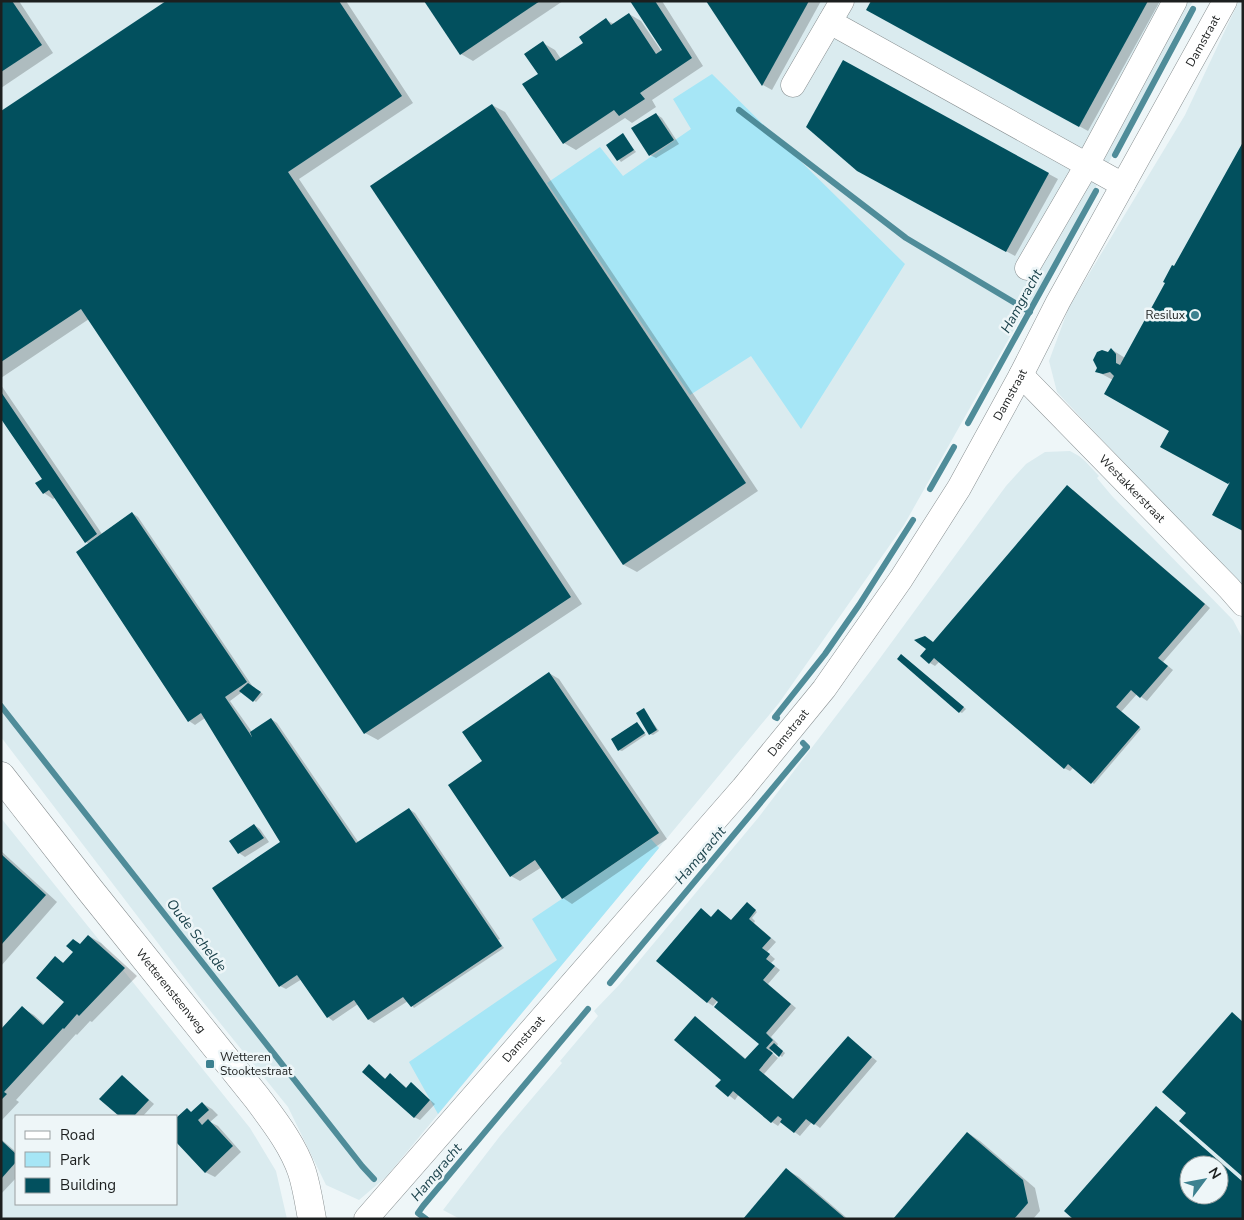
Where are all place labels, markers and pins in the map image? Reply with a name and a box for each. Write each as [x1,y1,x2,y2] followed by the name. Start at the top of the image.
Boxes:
[1146,307,1186,323] place label: Resilux
[1189,309,1201,321] marker: Resilux
[220,1049,293,1079] place label: Wetteren Stooktestraat
[204,1058,216,1070] marker: Wetteren Stooktestraat

